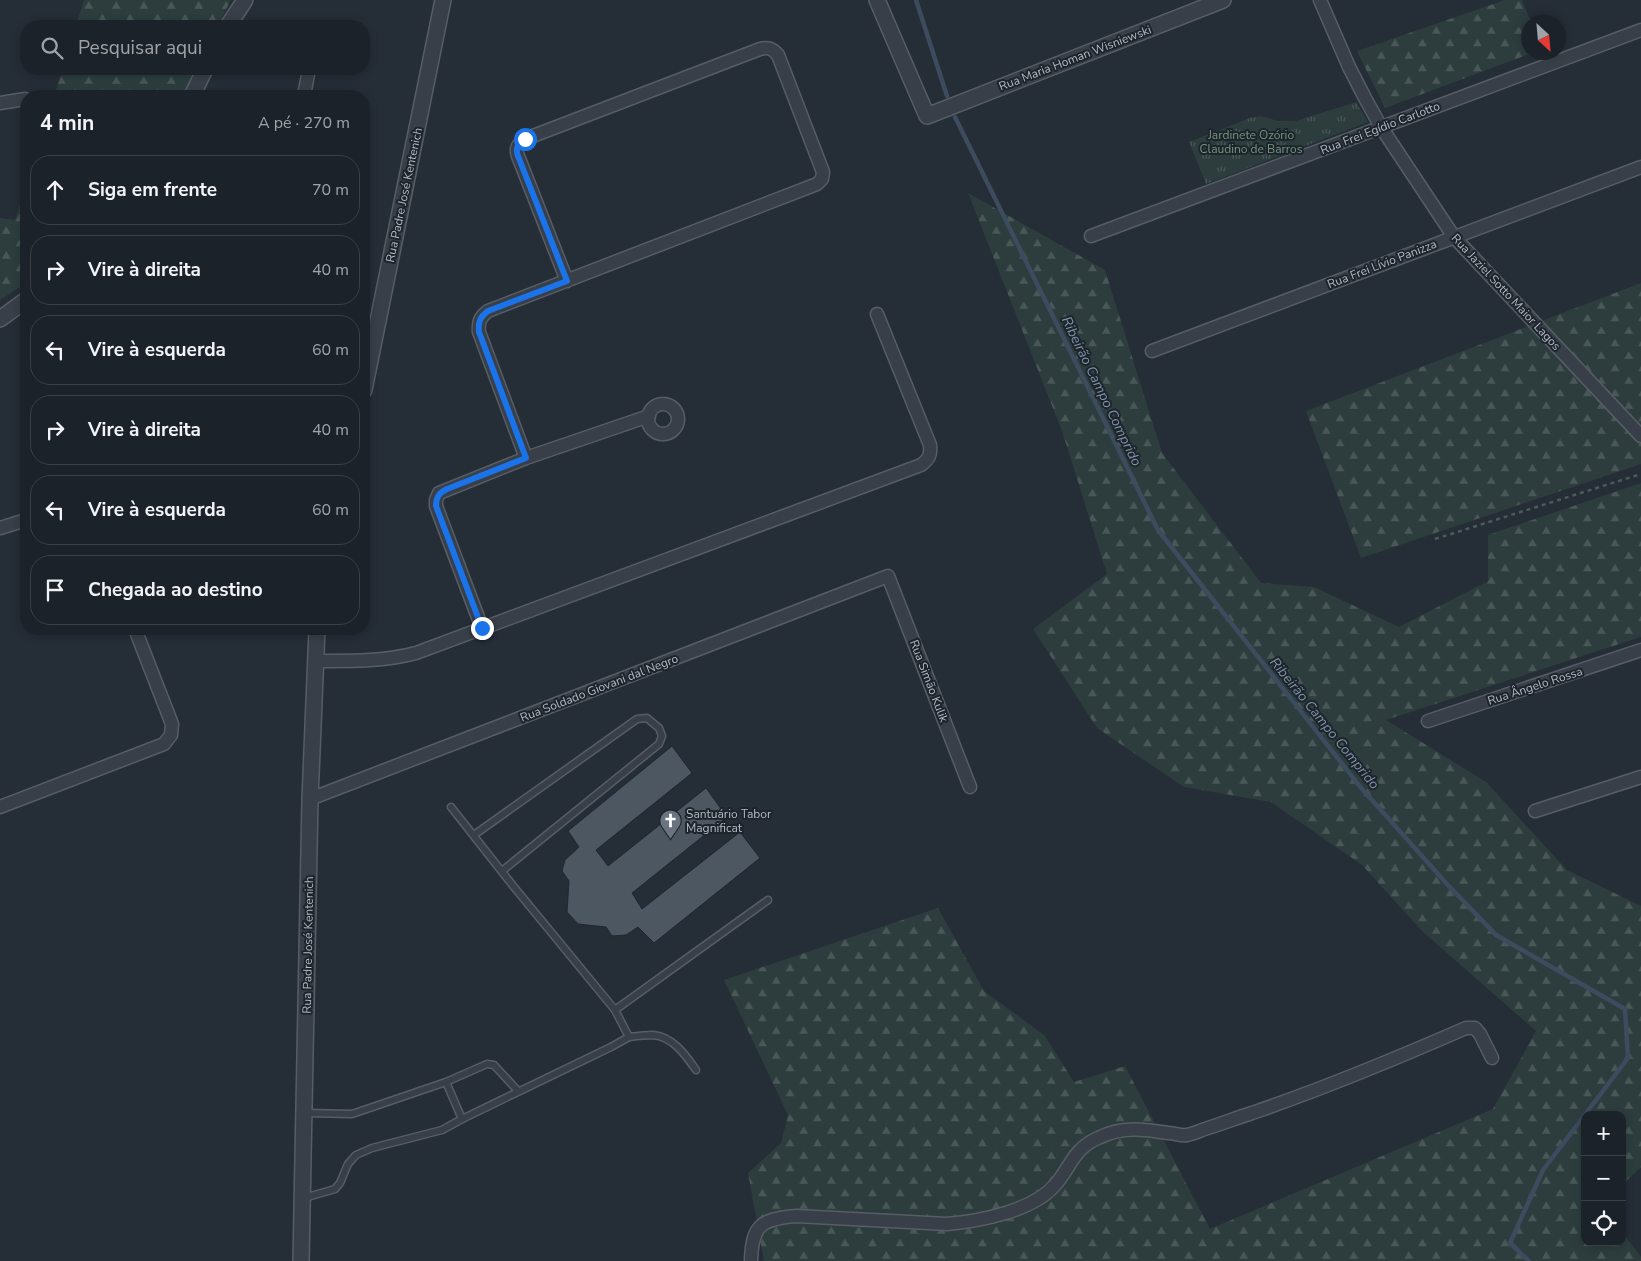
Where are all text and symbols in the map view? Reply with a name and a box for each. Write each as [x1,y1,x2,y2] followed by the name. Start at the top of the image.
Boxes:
[1521,15,1566,60] north arrow
[20,20,370,75] search box
[997,22,1153,94] street label: Rua Maria Homan Wisniewski
[38,34,66,62] icon: search
[78,35,202,61] text: Pesquisar aqui
[1318,98,1442,158] street label: Rua Frei Egídio Carlotto
[40,109,94,137] text: 4 min
[258,112,350,134] text: A pé · 270 m
[382,126,426,264] street label: Rua Padre José Kentenich
[1200,127,1303,157] park label: Jardinete Ozório Claudino de Barros
[514,128,537,151] route start
[41,176,69,204] icon: ahead
[88,177,217,203] text: Siga em frente
[312,179,349,201] text: 70 m
[1448,230,1564,354] street label: Rua Jaziel Sotto Maior Lagos
[1325,236,1439,292] street label: Rua Frei Lívio Panizza
[41,256,69,284] icon: right
[88,257,201,283] text: Vire à direita
[312,259,349,281] text: 40 m
[1057,313,1146,469] water label: Ribeirão Campo Comprido
[41,336,69,364] icon: left
[88,337,226,363] text: Vire à esquerda
[312,339,349,361] text: 60 m
[41,416,69,444] icon: right
[88,417,201,443] text: Vire à direita
[312,419,349,441] text: 40 m
[41,496,69,524] icon: left
[88,497,226,523] text: Vire à esquerda
[312,499,349,521] text: 60 m
[41,576,69,604] icon: arrive
[88,577,263,603] text: Chegada ao destino
[471,617,494,640] route end
[906,637,952,726] street label: Rua Simão Kulik
[518,650,681,726] street label: Rua Soldado Giovani dal Negro
[1265,653,1384,793] water label: Ribeirão Campo Comprido
[1485,663,1585,709] street label: Rua Ângelo Rossa
[686,806,772,836] place label: Santuário Tabor Magnificat
[658,809,682,840] church icon: Santuário Tabor Magnificat
[299,876,317,1014] street label: Rua Padre José Kentenich
[1581,1111,1626,1246] map controls
[1581,1111,1626,1156] button: +
[1581,1156,1626,1201] button: −
[1581,1201,1626,1246] button: locate

